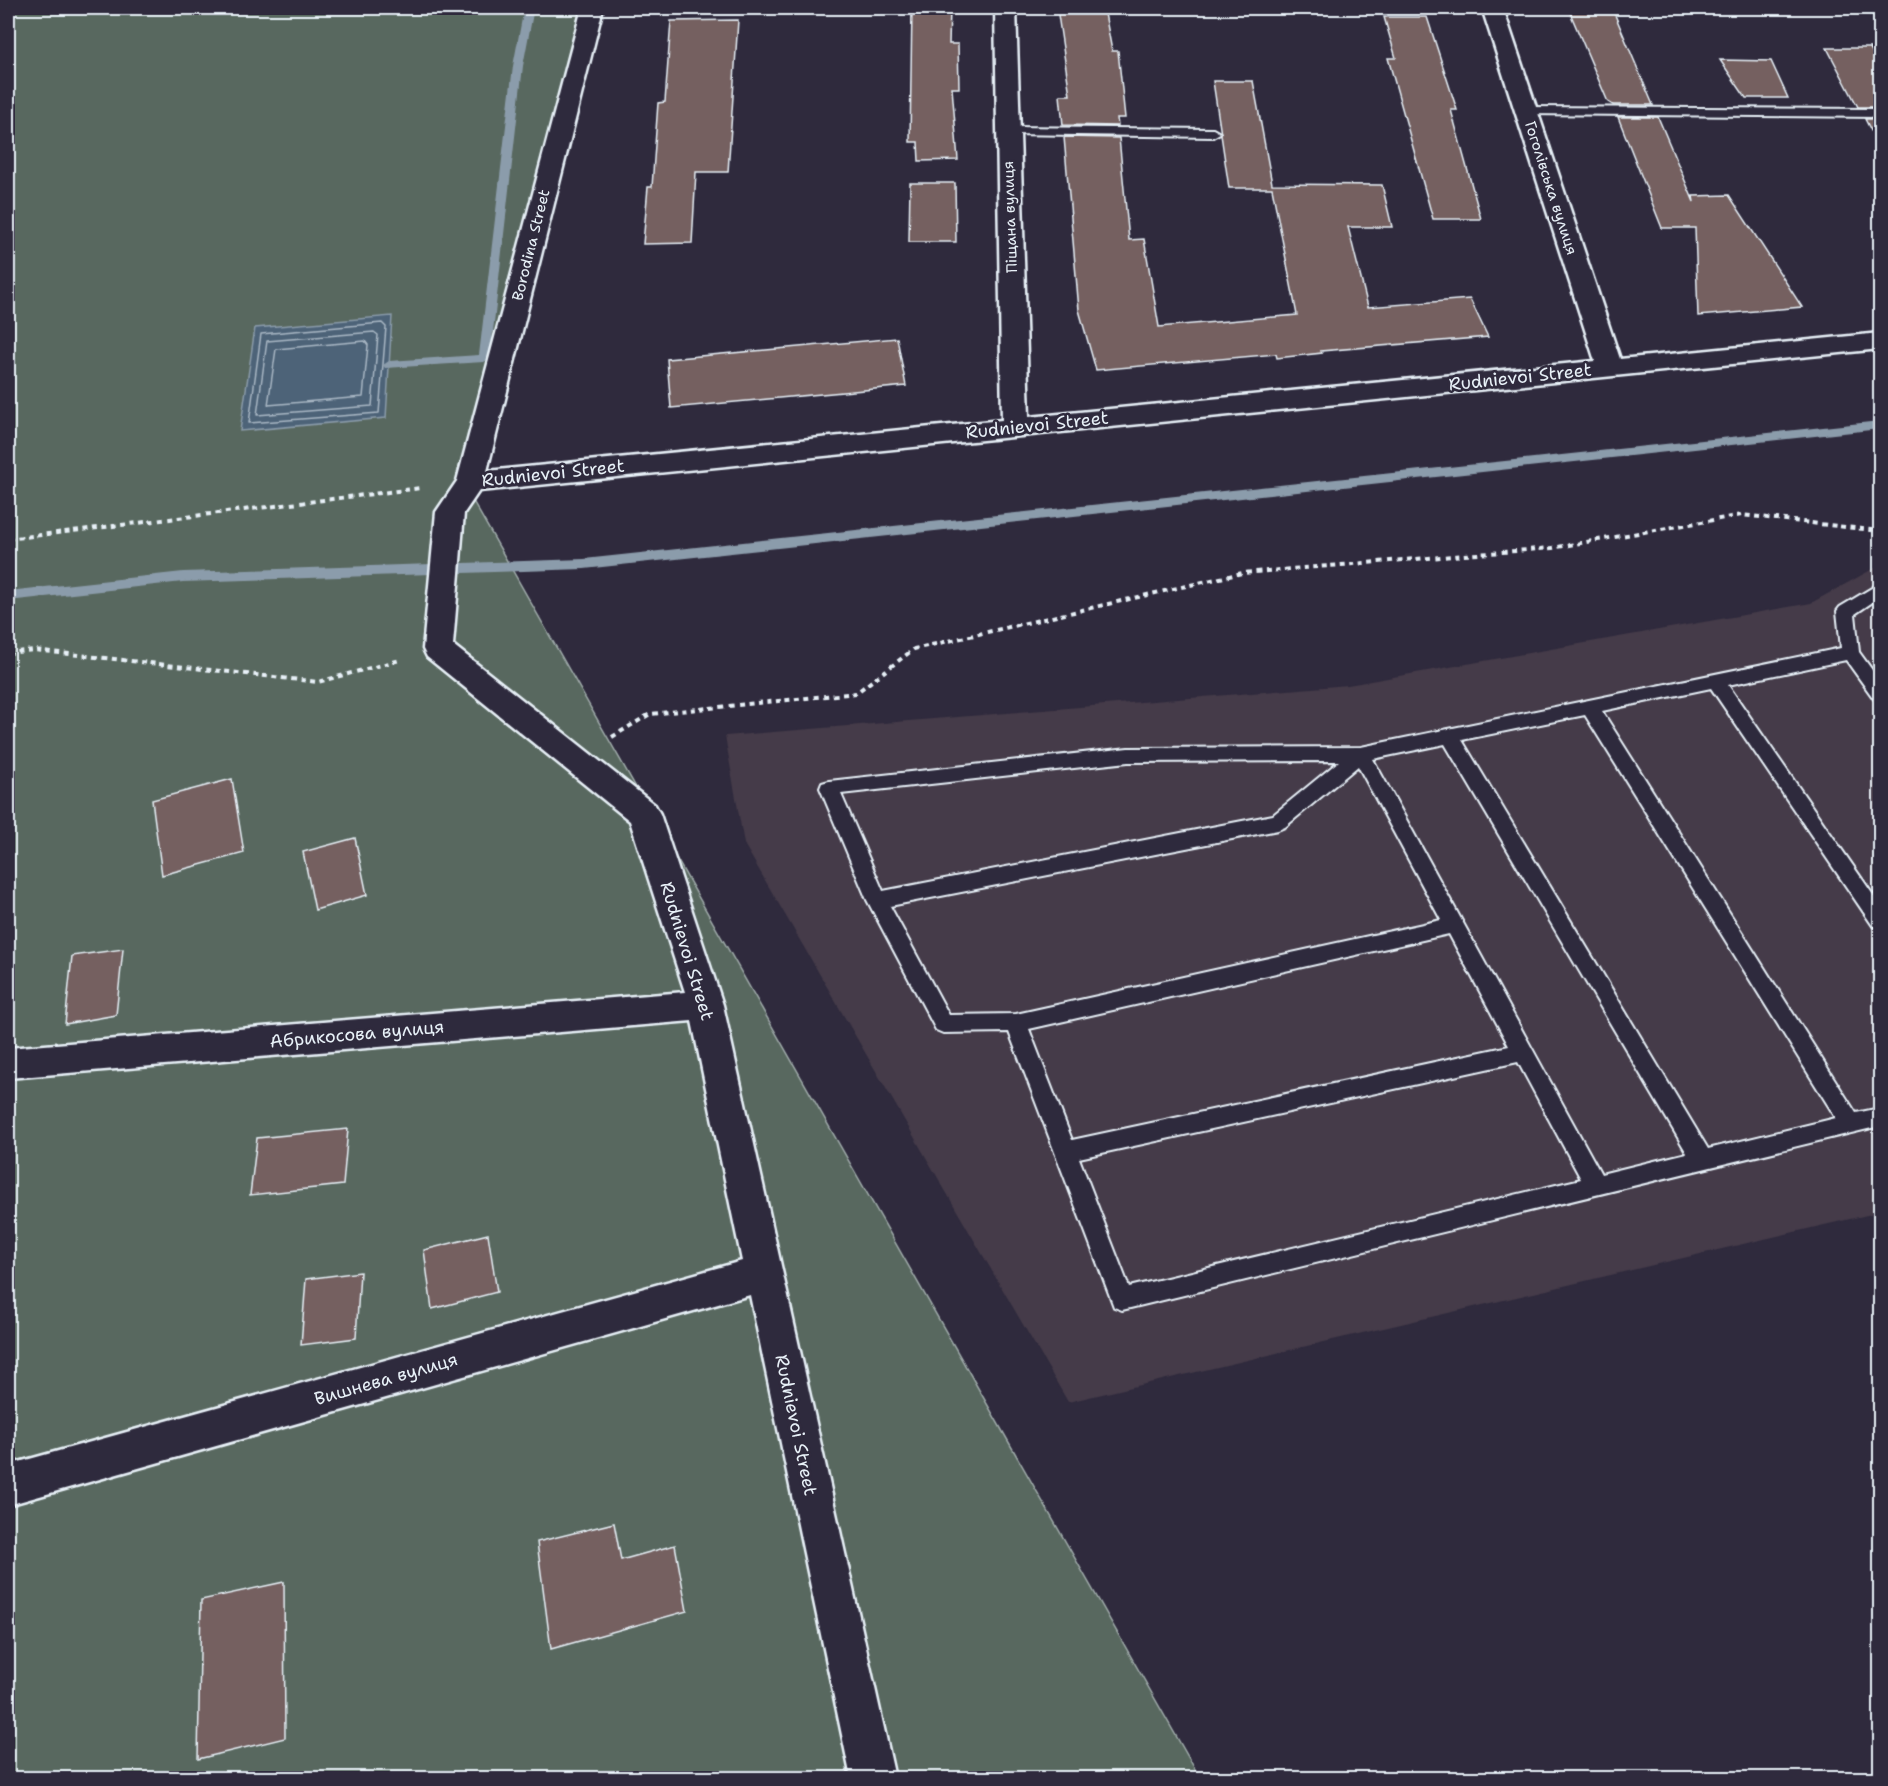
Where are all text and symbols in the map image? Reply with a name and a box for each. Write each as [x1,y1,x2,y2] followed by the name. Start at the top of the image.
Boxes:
[1520,119,1582,257] street label: Гоголівська вулиця
[998,161,1022,273] street label: Піщана вулиця
[507,187,555,303] street label: Borodina Street
[1447,358,1593,396] street label: Rudnievoi Street
[964,406,1110,444] street label: Rudnievoi Street
[480,454,626,492] street label: Rudnievoi Street
[655,879,720,1023] street label: Rudnievoi Street
[269,1014,445,1054] street label: Абрикосова вулиця
[311,1347,461,1411] street label: Вишнева вулиця
[769,1352,823,1498] street label: Rudnievoi Street

